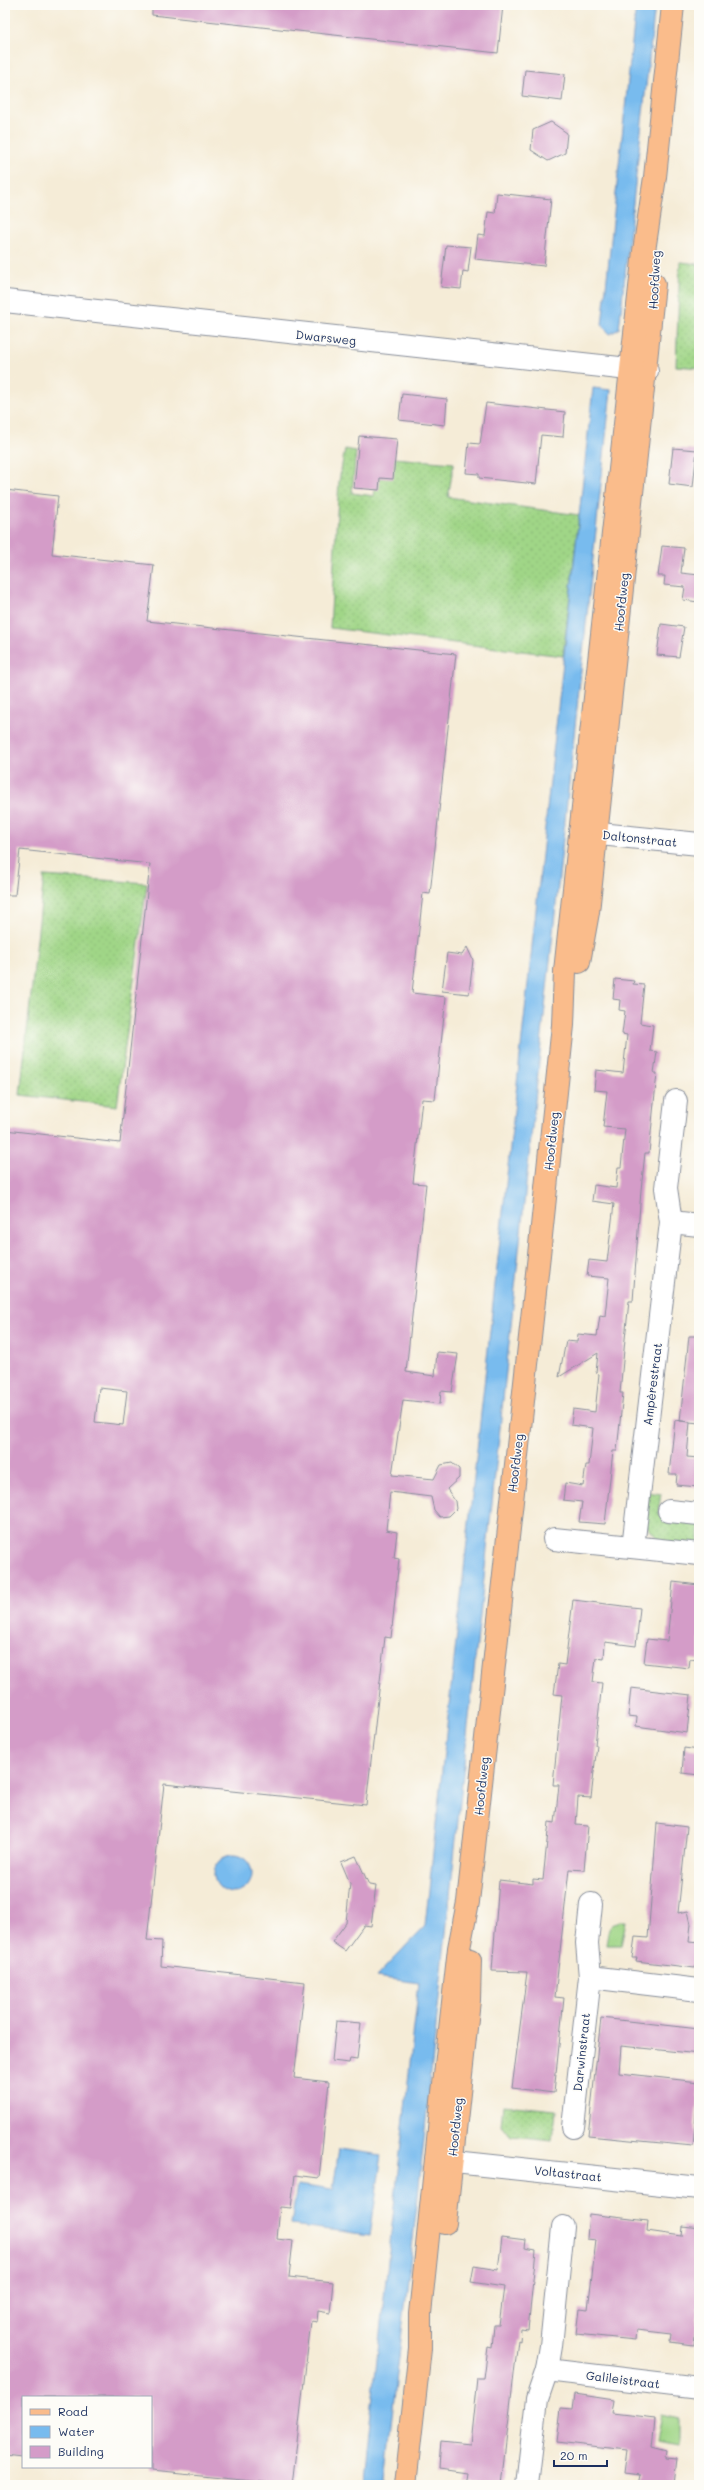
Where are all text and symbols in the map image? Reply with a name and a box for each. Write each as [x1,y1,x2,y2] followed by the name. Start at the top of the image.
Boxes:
[644,250,664,310] street label: Hoofdweg
[295,326,357,348] street label: Dwarsweg
[610,572,632,632] street label: Hoofdweg
[602,826,678,850] street label: Daltonstraat
[540,1111,562,1171] street label: Hoofdweg
[639,1342,665,1426] street label: Ampèrestraat
[503,1433,527,1493] street label: Hoofdweg
[470,1756,492,1816] street label: Hoofdweg
[569,2012,593,2092] street label: Darwinstraat
[444,2097,466,2157] street label: Hoofdweg
[533,2161,603,2185] street label: Voltastraat
[585,2367,661,2391] street label: Galileistraat
[22,2396,152,2468] legend
[58,2403,88,2419] text: Road
[58,2423,95,2439] text: Water
[554,2442,607,2468] scale bar
[58,2443,104,2459] text: Building
[560,2447,588,2463] text: 20 m

